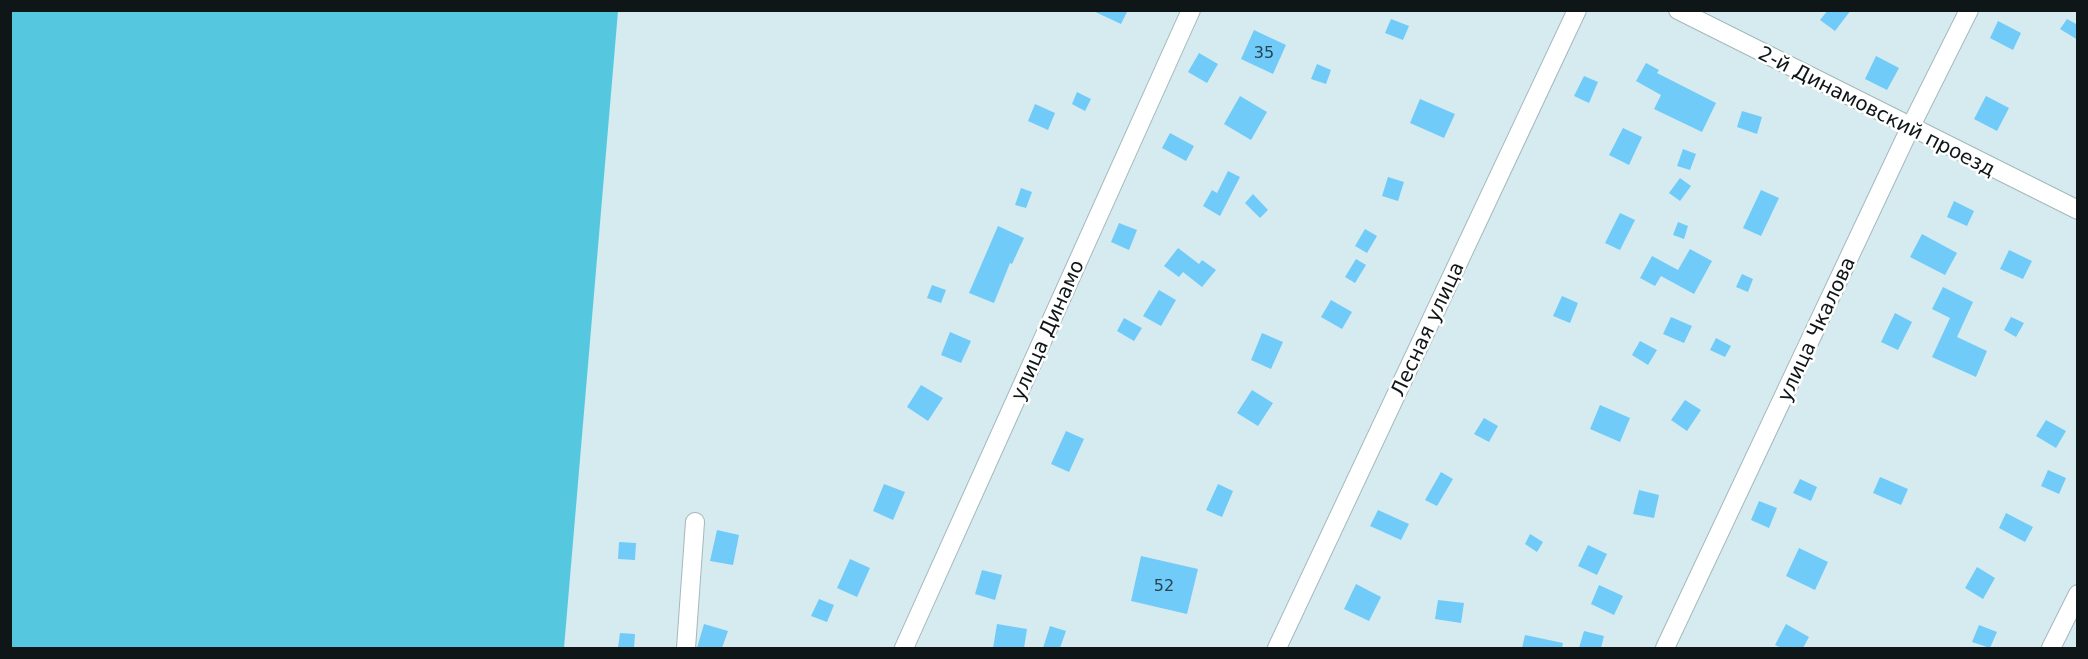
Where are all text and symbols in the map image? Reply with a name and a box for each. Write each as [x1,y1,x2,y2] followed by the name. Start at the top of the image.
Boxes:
[1755,41,1999,181] street label: 2-й Динамовский проезд
[1254,43,1274,62] house number: 35
[1772,253,1860,405] street label: улица Чкалова
[1005,256,1089,404] street label: улица Динамо
[1385,258,1469,400] street label: Лесная улица
[1154,576,1174,595] house number: 52

